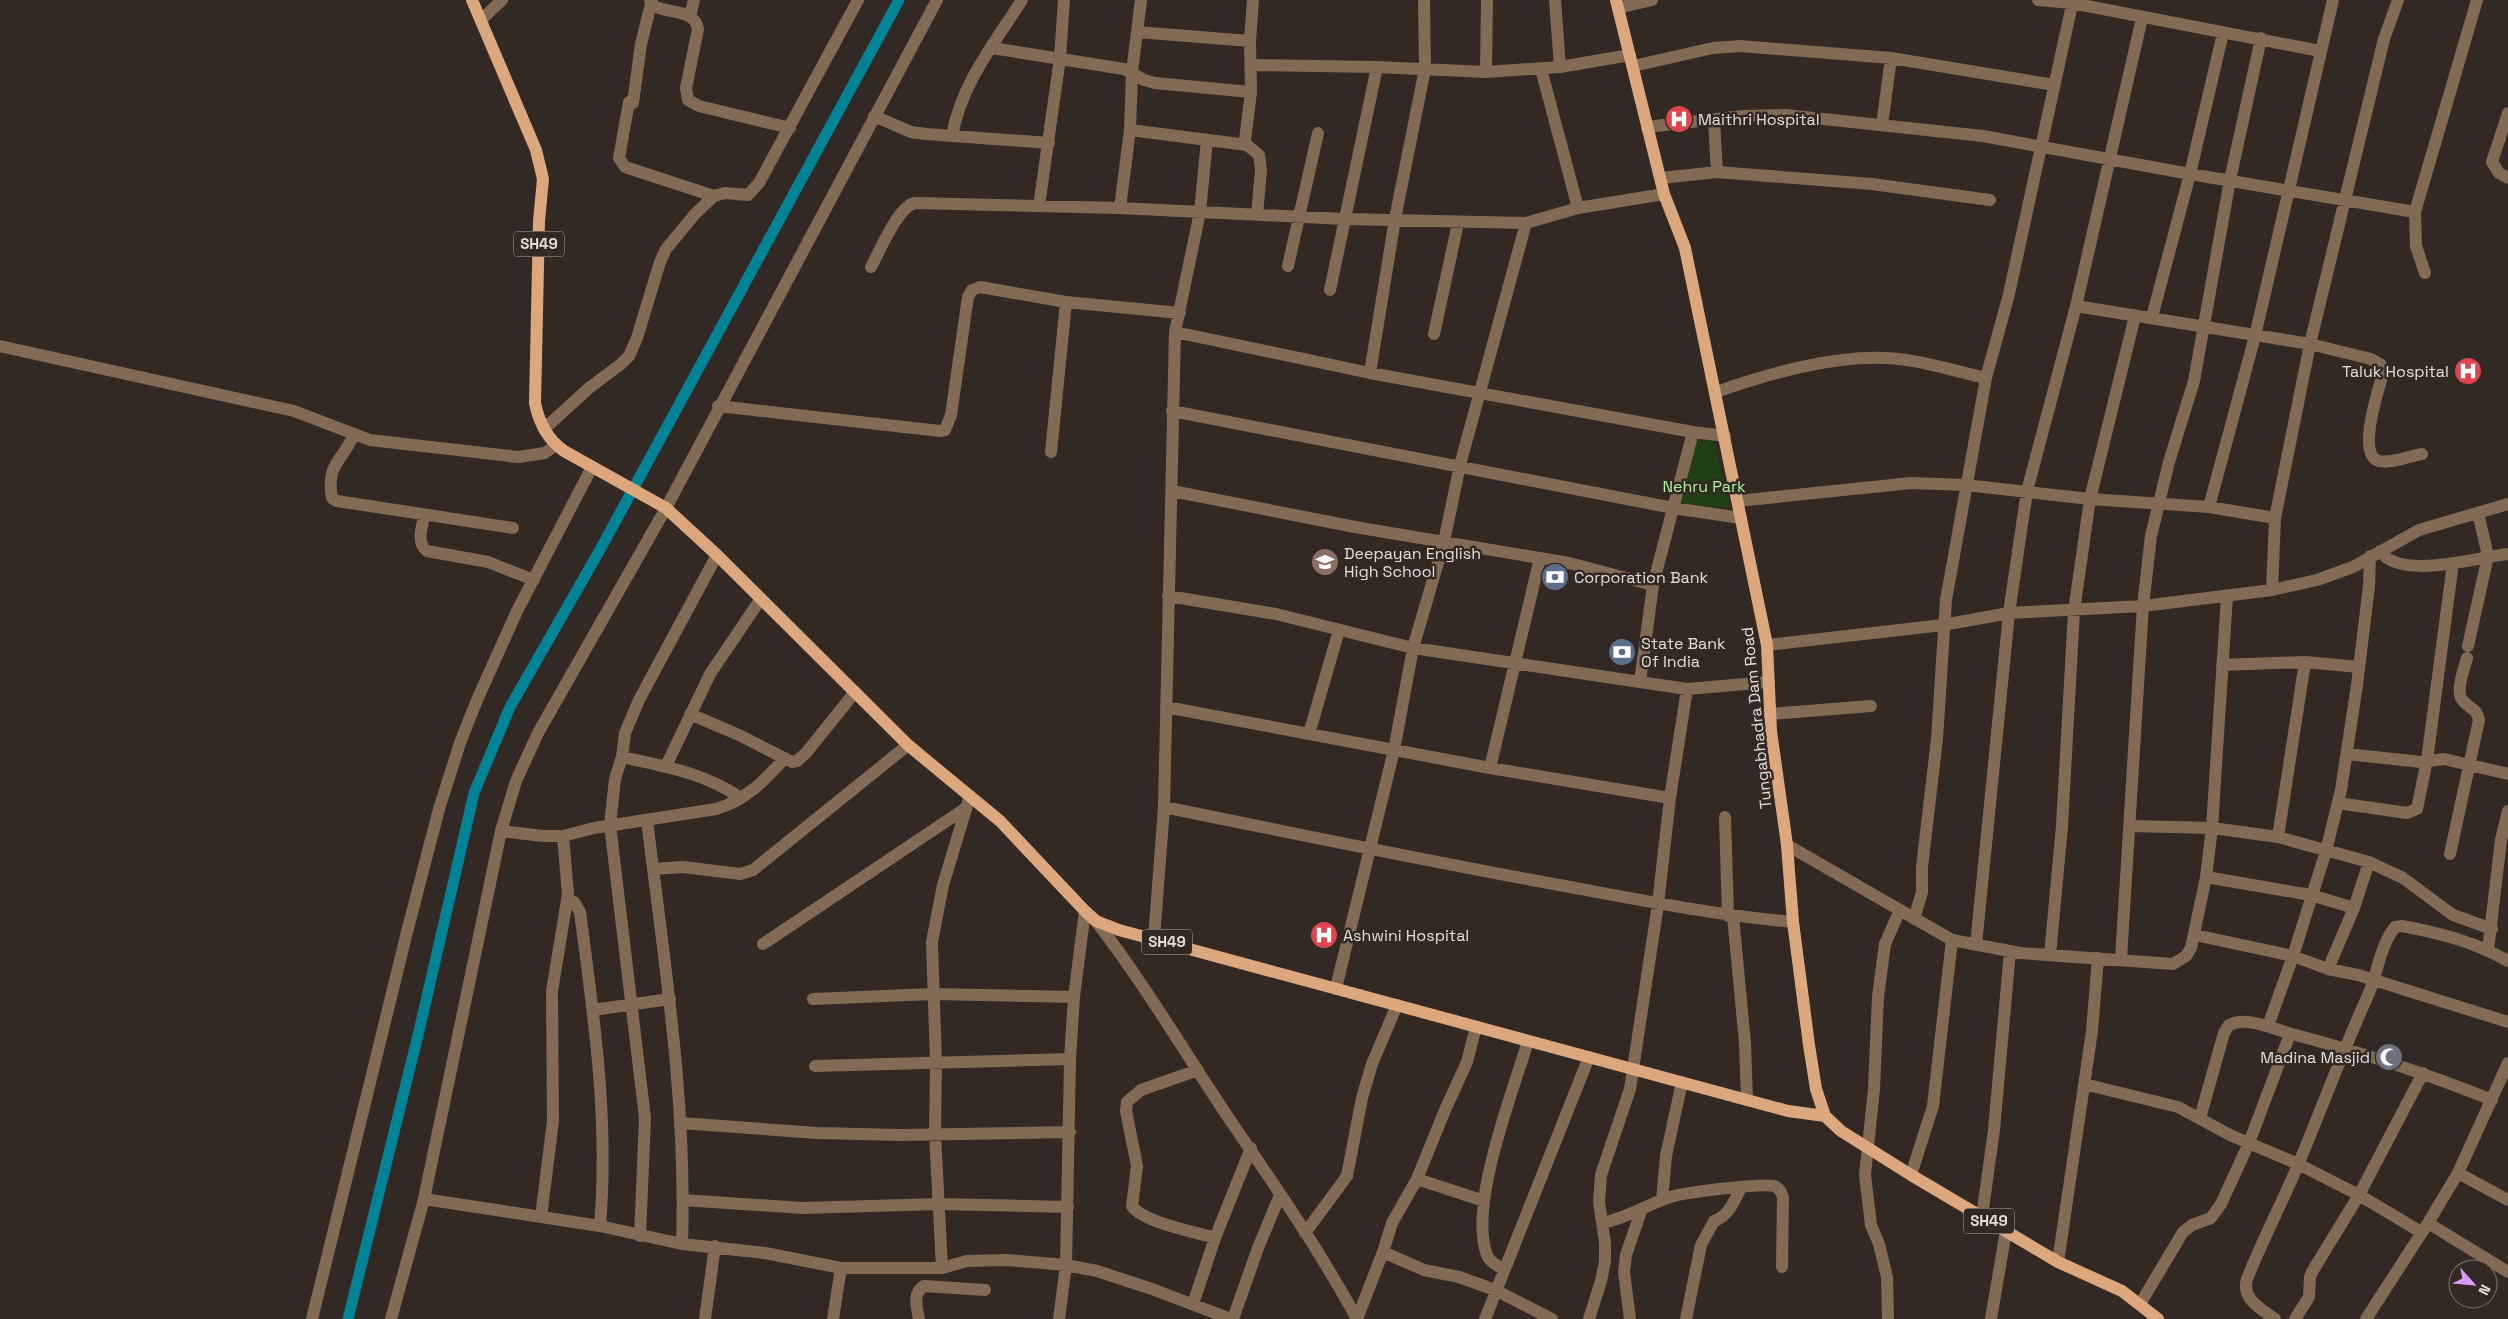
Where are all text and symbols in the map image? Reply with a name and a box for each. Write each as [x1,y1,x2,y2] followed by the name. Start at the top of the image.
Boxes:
[1664,104,1694,134] hospital icon: Maithri Hospital
[1698,109,1820,130] place label: Maithri Hospital
[514,232,564,256] road number: SH49
[2453,356,2483,386] hospital icon: Taluk Hospital
[2342,361,2449,382] place label: Taluk Hospital
[1662,476,1746,497] park label: Nehru Park
[1344,543,1481,582] place label: Deepayan English High School
[1310,547,1340,577] school or university icon: Deepayan English High School
[1540,562,1570,592] bank icon: Corporation Bank
[1574,567,1709,588] place label: Corporation Bank
[1737,626,1776,810] street label: Tungabhadra Dam Road
[1641,633,1726,672] place label: State Bank Of India
[1607,637,1637,667] bank icon: State Bank Of India
[1309,920,1339,950] hospital icon: Ashwini Hospital
[1343,925,1469,946] place label: Ashwini Hospital
[1142,930,1192,954] road number: SH49
[2374,1042,2404,1072] mosque icon: Madina Masjid
[2260,1047,2370,1068] place label: Madina Masjid
[1964,1208,2014,1234] road number: SH49
[2448,1259,2498,1309] north arrow
[2474,1282,2495,1298] text: N

